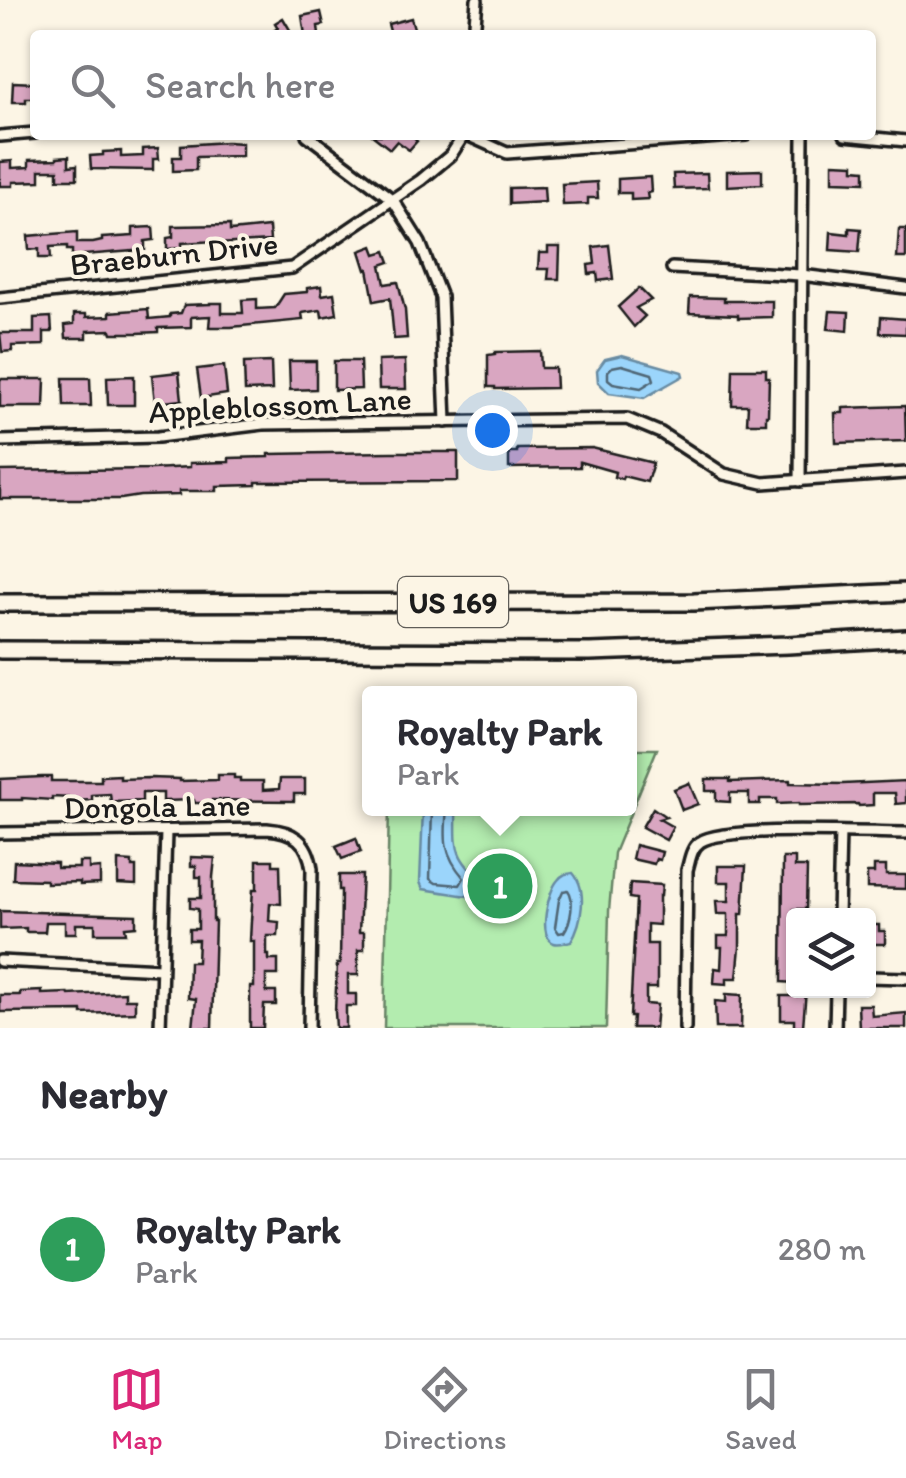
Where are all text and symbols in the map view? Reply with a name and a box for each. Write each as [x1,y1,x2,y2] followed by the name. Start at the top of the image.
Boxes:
[30,30,876,140] search box
[65,58,120,113] icon: search
[145,62,336,108] text: Search here
[68,224,280,284] street label: Braeburn Drive
[147,379,413,431] street label: Appleblossom Lane
[467,405,518,456] your location
[398,577,508,627] road number: US 169
[362,686,637,816] popup
[397,709,602,755] text: Royalty Park
[397,755,460,793] text: Park
[63,785,251,827] street label: Dongola Lane
[468,848,532,924] pin: 1
[786,908,876,998] map controls
[786,908,876,998] button: layers
[40,1068,167,1119] text: Nearby
[135,1207,341,1253] text: Royalty Park
[65,1230,80,1268] text: 1
[778,1230,866,1268] text: 280 m
[135,1253,198,1291] text: Park
[109,1362,164,1456] tab: Map
[383,1362,506,1456] tab: Directions
[725,1362,797,1456] tab: Saved

